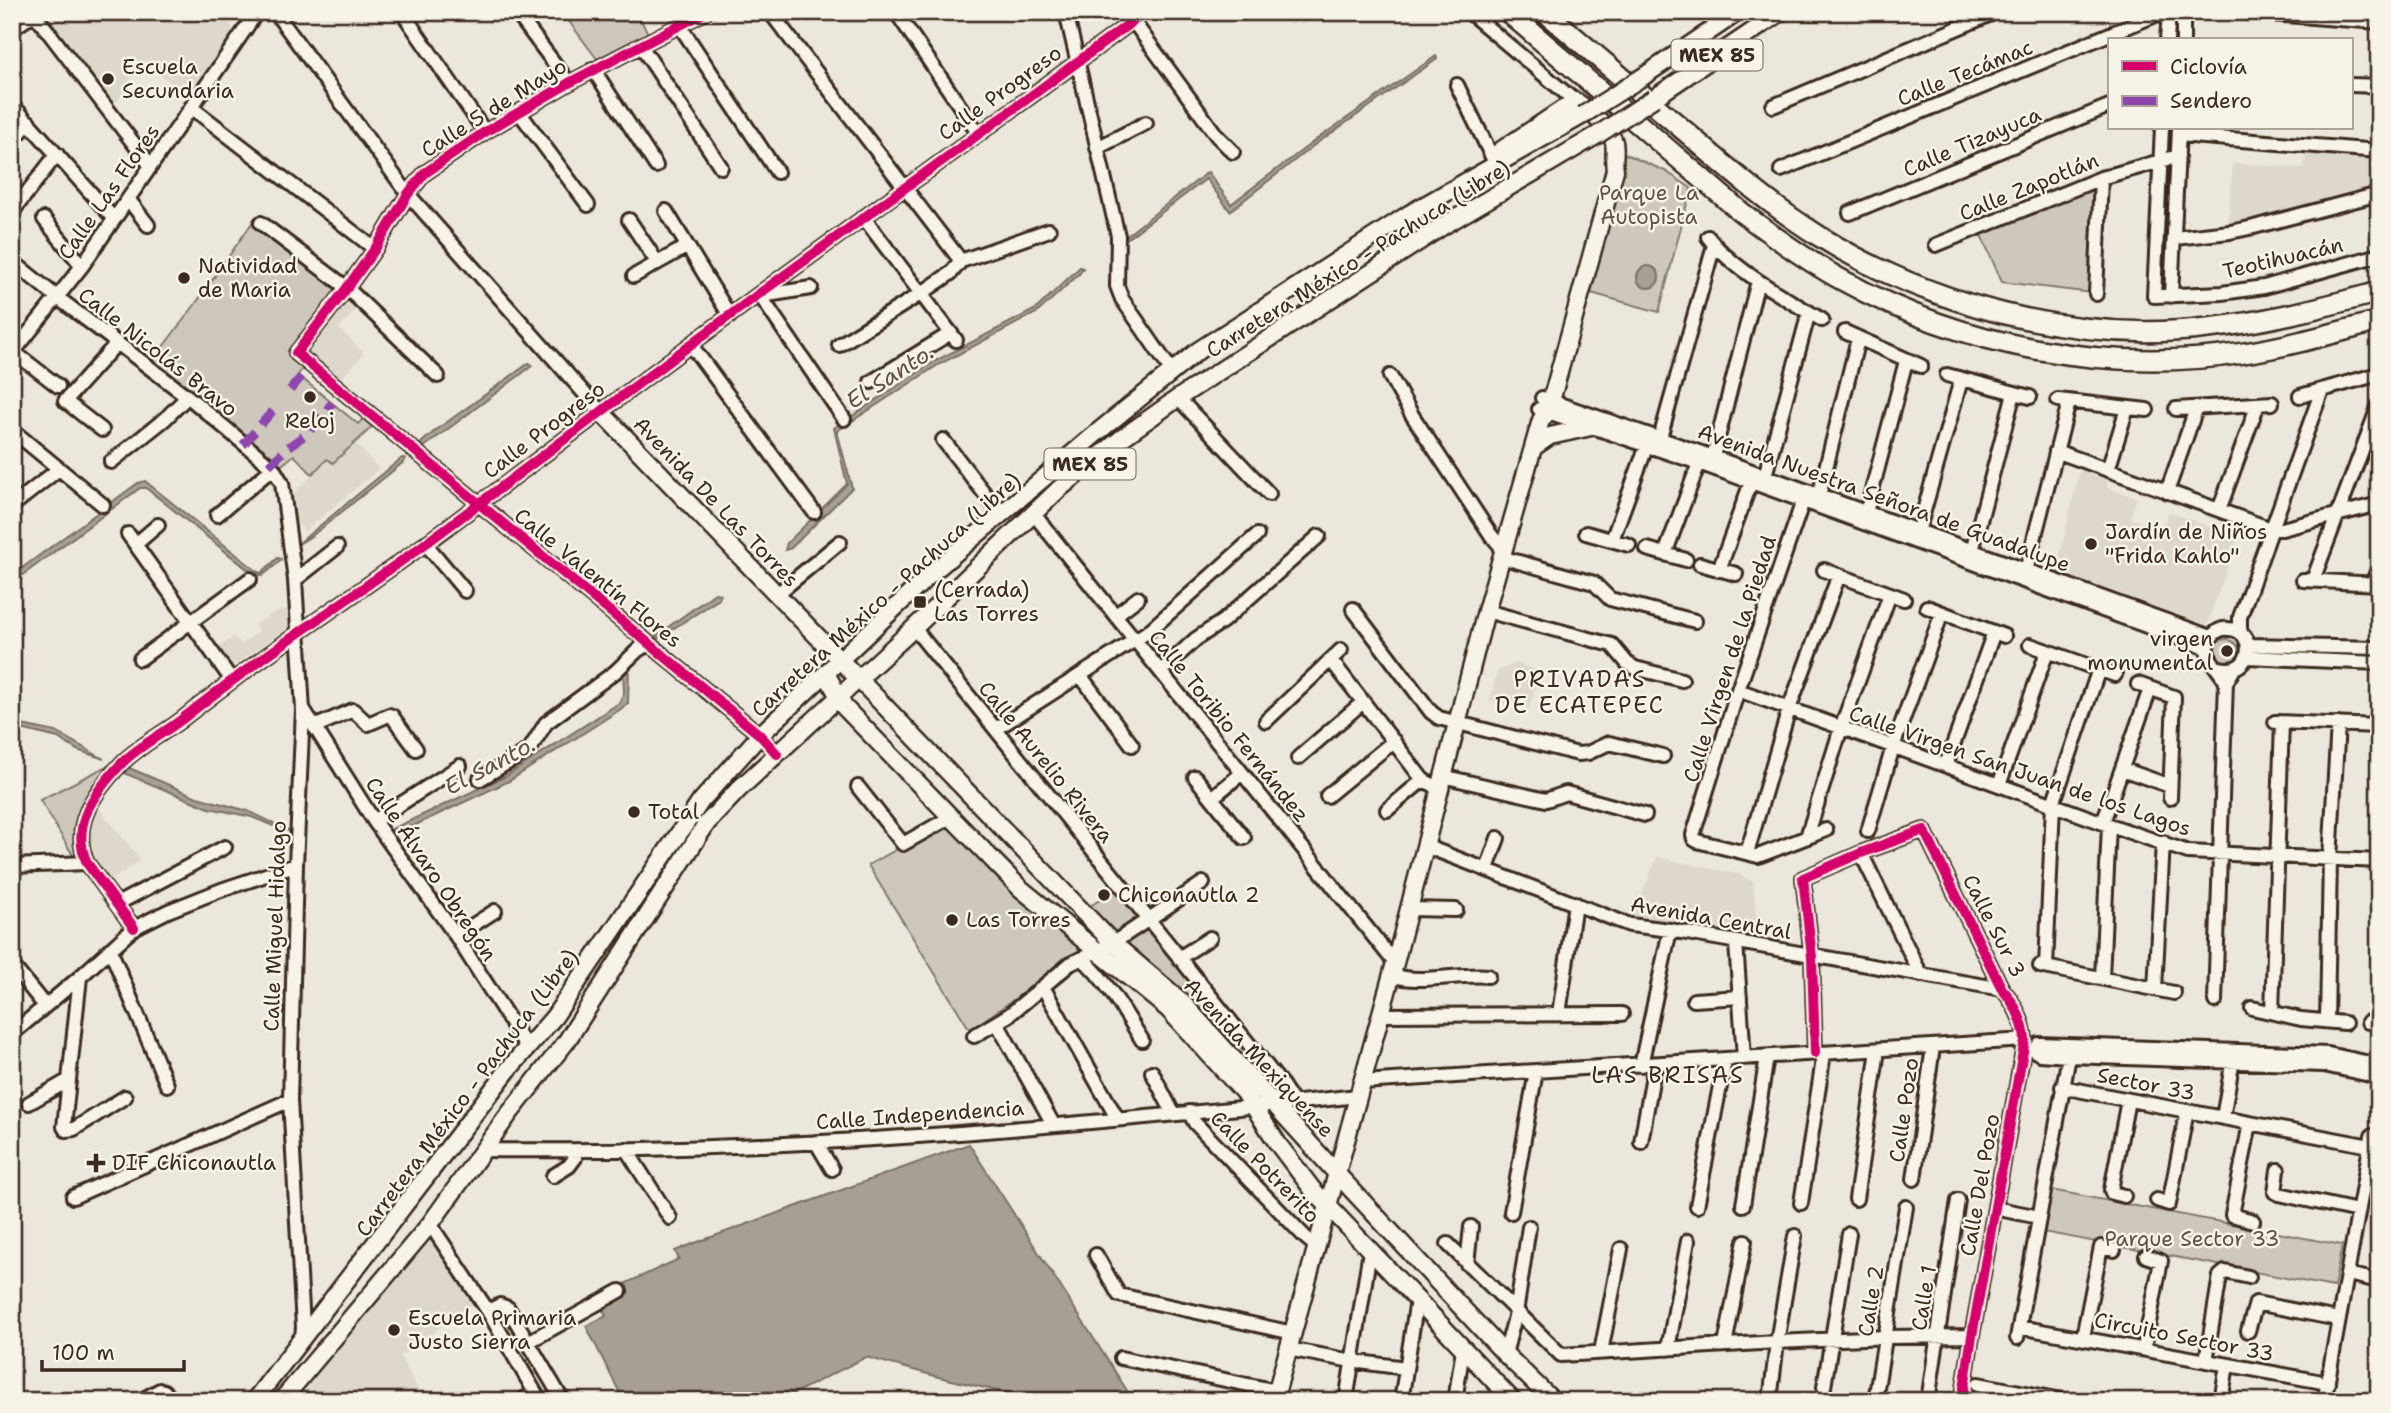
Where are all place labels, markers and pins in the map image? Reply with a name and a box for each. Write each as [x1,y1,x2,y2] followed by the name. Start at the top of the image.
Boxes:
[122,53,234,105] place label: Escuela Secundaria
[100,71,116,87] marker: Escuela Secundaria
[198,252,297,304] place label: Natividad de Maria
[176,270,192,286] marker: Natividad de Maria
[302,389,318,405] marker: Reloj
[285,407,335,435] place label: Reloj
[2105,518,2268,570] place label: Jardín de Niños "Frida Kahlo"
[2083,536,2099,552] marker: Jardín de Niños "Frida Kahlo"
[934,576,1039,628] place label: (Cerrada) Las Torres
[912,594,928,610] marker: (Cerrada) Las Torres
[2087,625,2214,677] place label: virgen monumental
[2219,643,2235,659] marker: virgen monumental
[648,798,700,826] place label: Total
[626,804,642,820] marker: Total
[1118,881,1260,909] place label: Chiconautla 2
[1096,887,1112,903] marker: Chiconautla 2
[966,906,1071,934] place label: Las Torres
[944,912,960,928] marker: Las Torres
[112,1149,276,1177] place label: DIF Chiconautla
[86,1153,106,1173] marker: DIF Chiconautla
[408,1304,576,1356] place label: Escuela Primaria Justo Sierra
[386,1322,402,1338] marker: Escuela Primaria Justo Sierra

